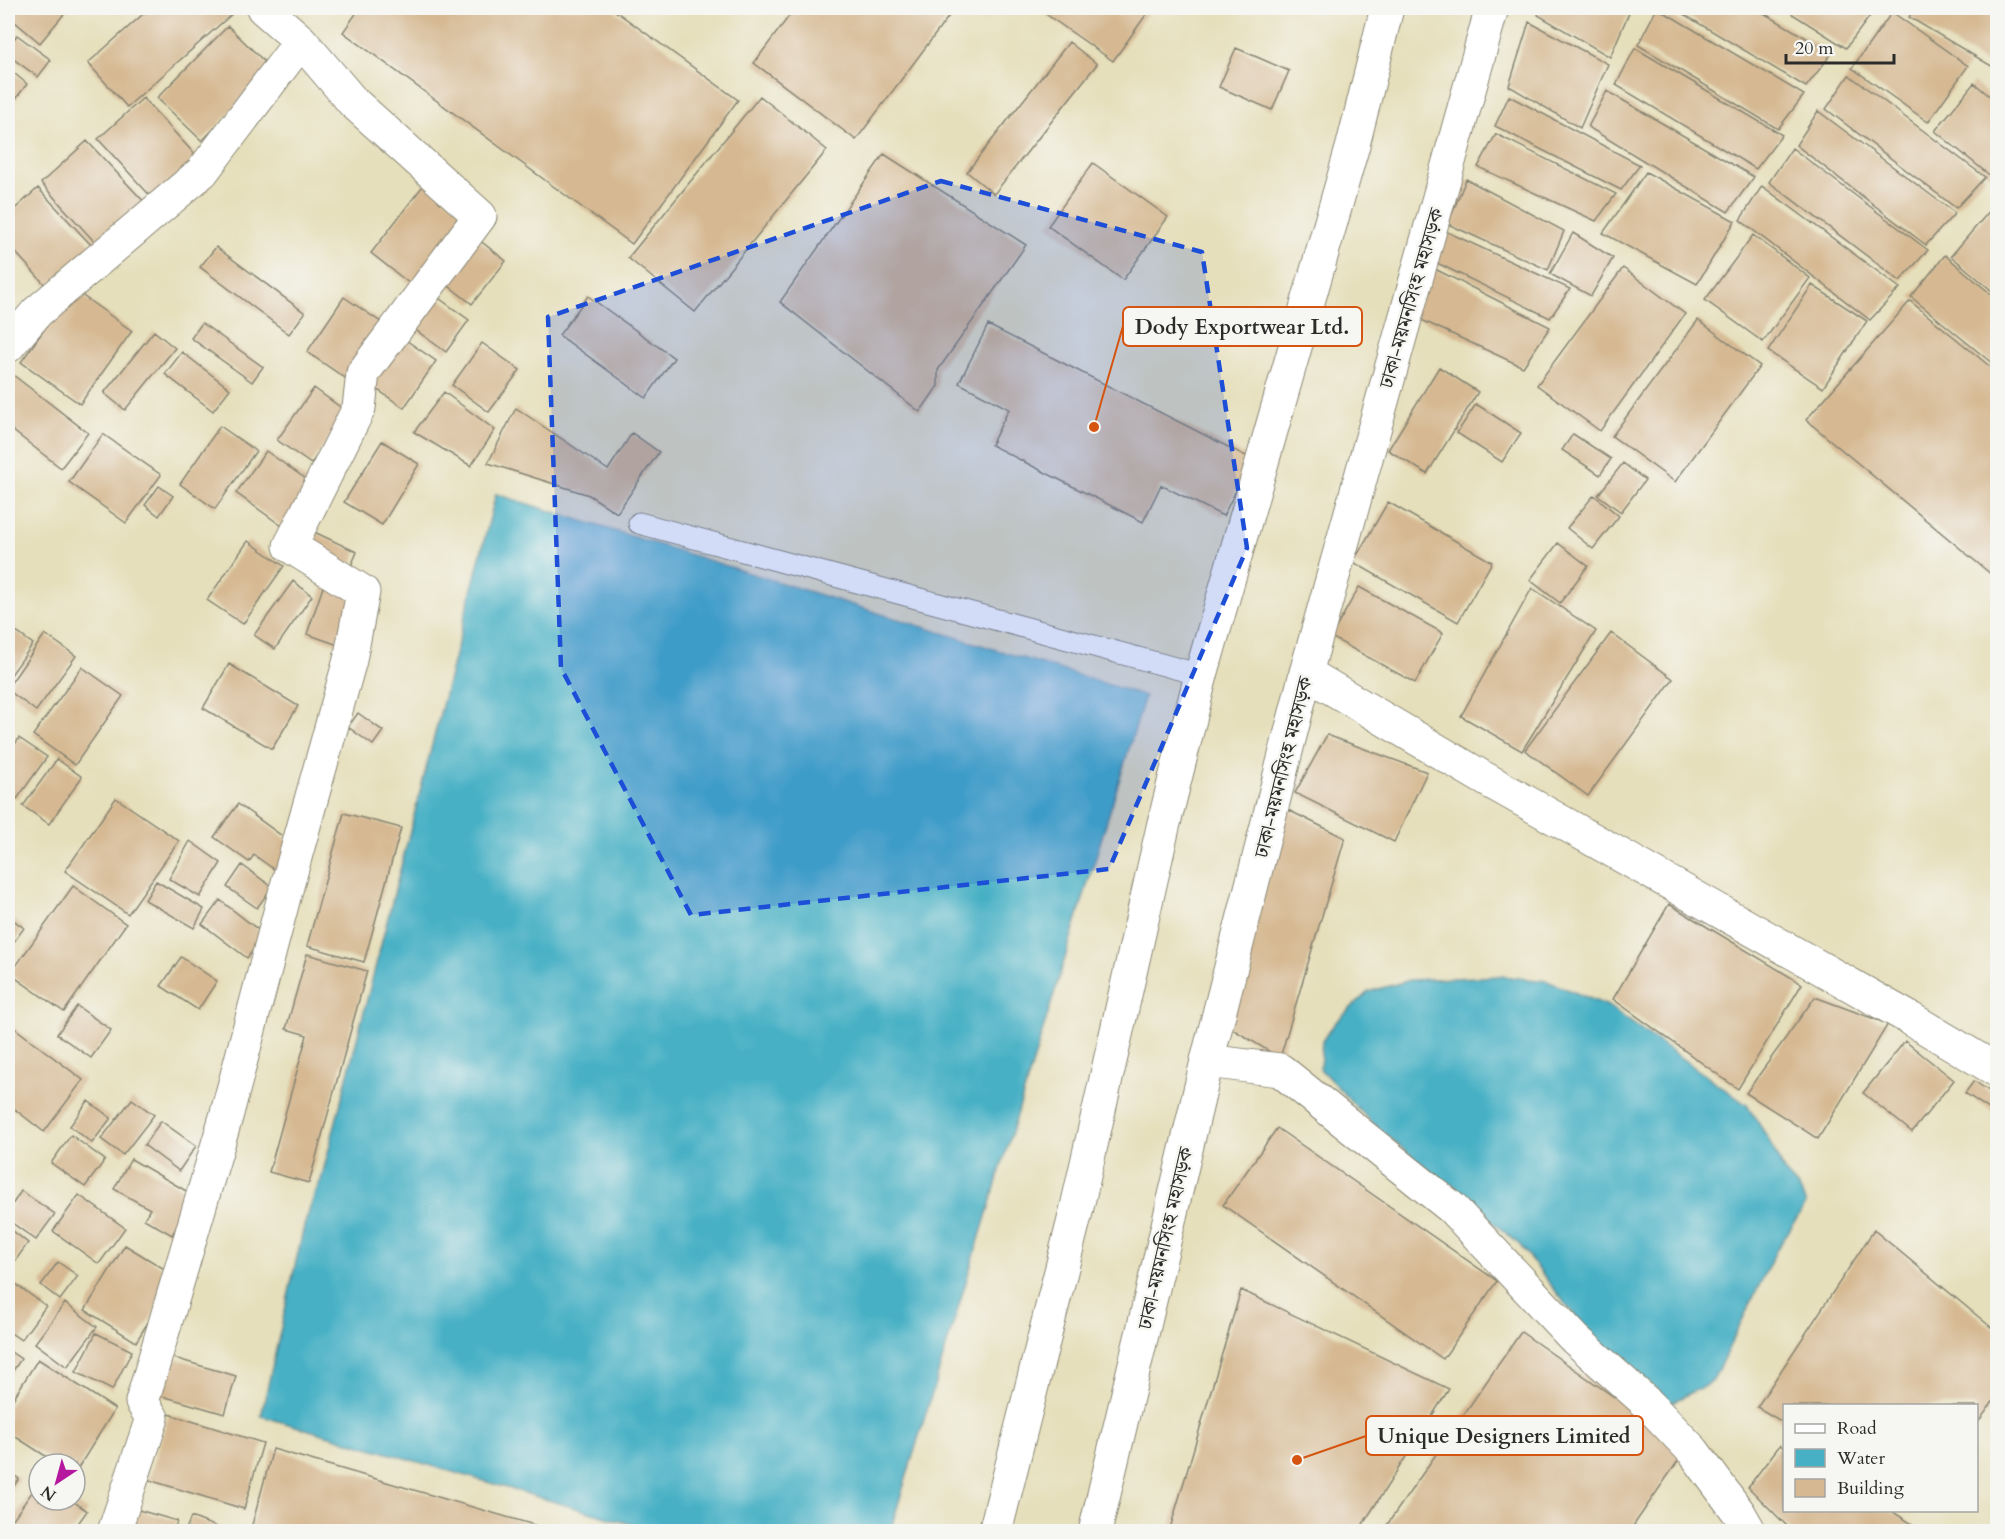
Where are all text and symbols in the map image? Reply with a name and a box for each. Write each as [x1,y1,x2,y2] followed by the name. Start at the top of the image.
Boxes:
[1786,27,1894,65] scale bar
[1795,36,1834,61] text: 20 m
[1373,204,1450,392] street label: ঢাকা-ময়মনসিংহ মহাসড়ক
[1123,307,1362,346] callout: Dody Exportwear Ltd.
[1135,313,1349,342] text: Dody Exportwear Ltd.
[1248,673,1319,862] street label: ঢাকা-ময়মনসিংহ মহাসড়ক
[1131,1144,1200,1333] street label: ঢাকা-ময়মনসিংহ মহাসড়ক
[1783,1404,1978,1512] legend
[1366,1416,1643,1455] callout: Unique Designers Limited
[1837,1416,1877,1441] text: Road
[1378,1422,1630,1451] text: Unique Designers Limited
[1836,1446,1886,1471] text: Water
[27,1452,87,1512] north arrow
[1837,1476,1905,1501] text: Building
[37,1480,61,1506] text: N

